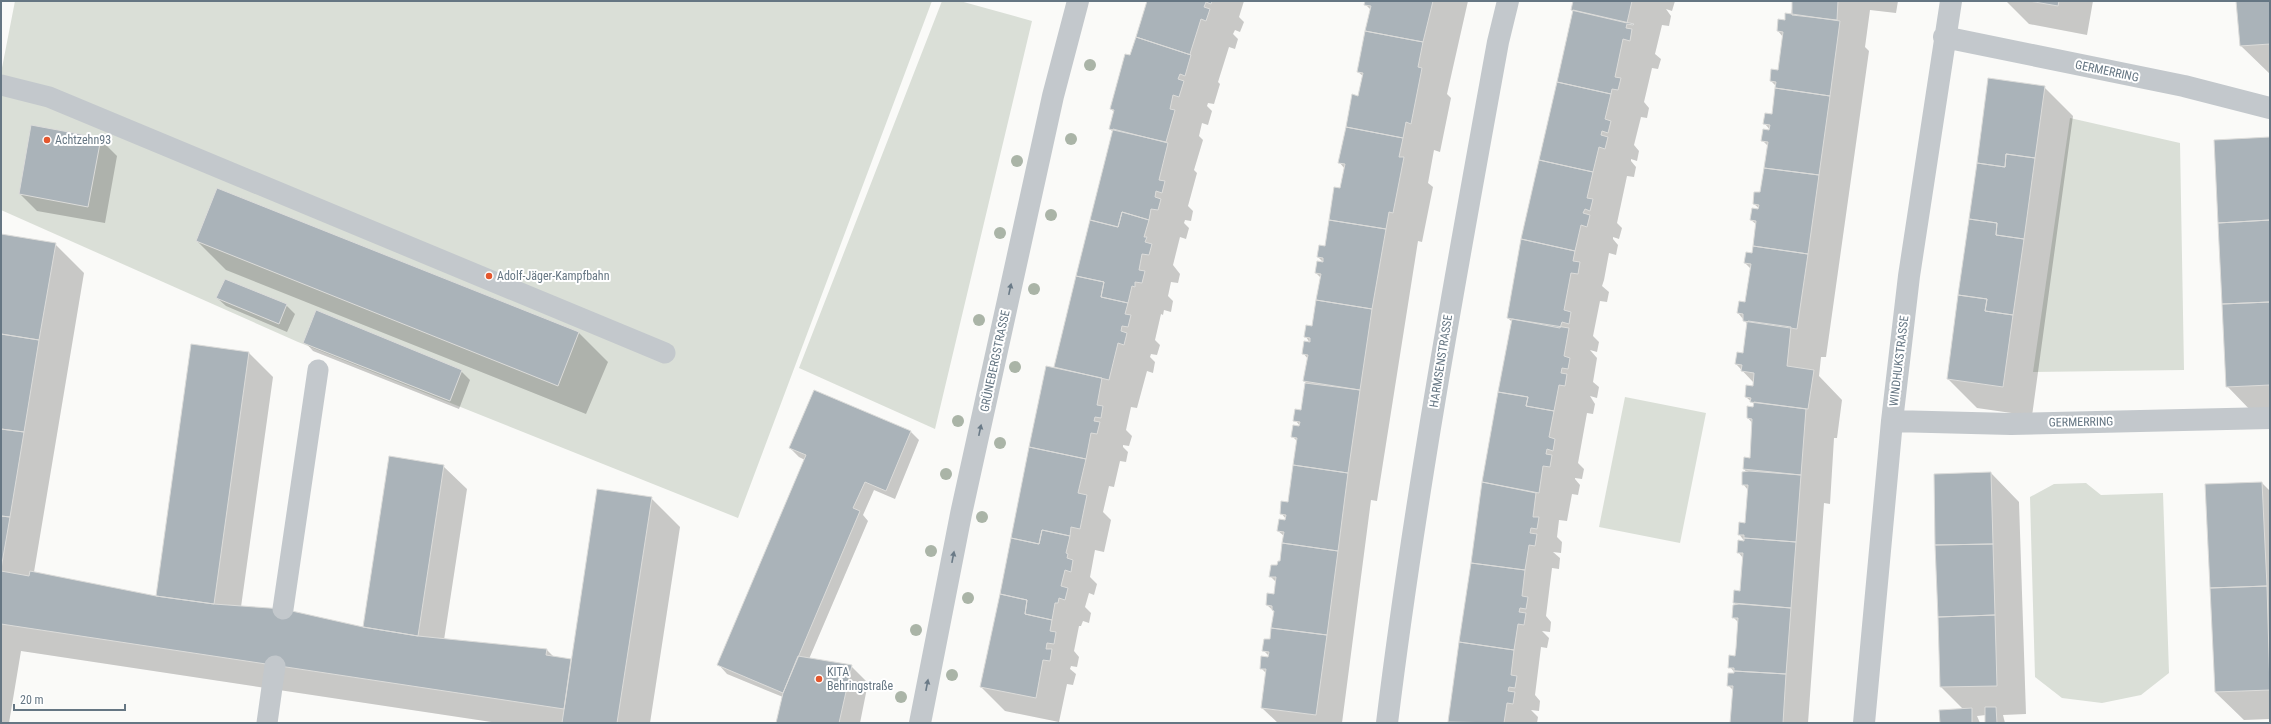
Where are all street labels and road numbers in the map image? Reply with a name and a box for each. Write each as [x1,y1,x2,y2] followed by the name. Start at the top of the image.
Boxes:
[2074,57,2140,85] street label: GERMERRING
[976,309,1013,413] street label: GRÜNEBERGSTRASSE
[1427,314,1455,408] street label: HARMSENSTRASSE
[1886,315,1912,407] street label: WINDHUKSTRASSE
[2049,414,2113,430] street label: GERMERRING

